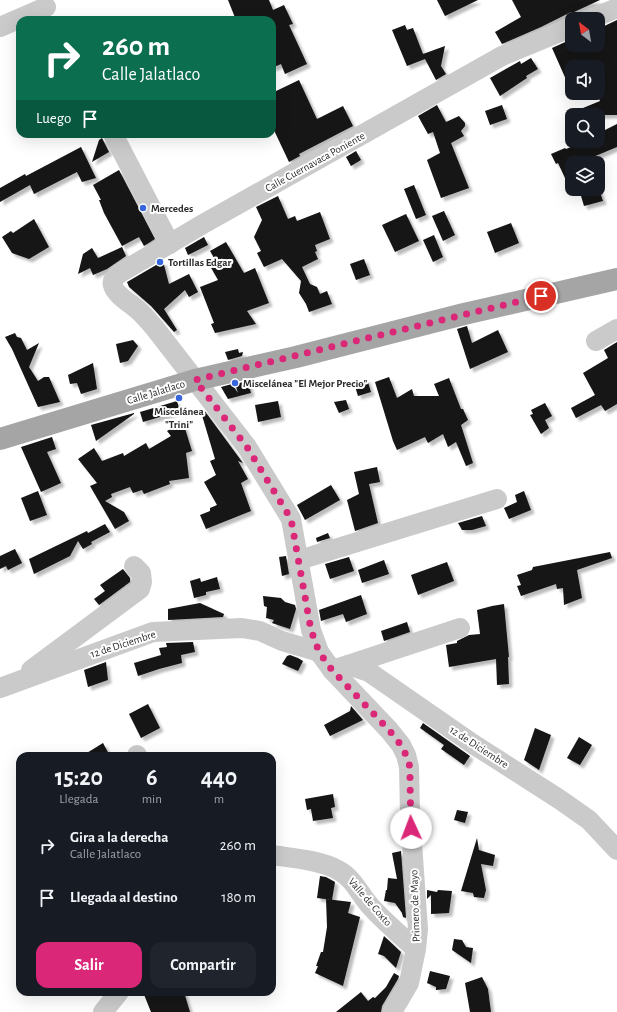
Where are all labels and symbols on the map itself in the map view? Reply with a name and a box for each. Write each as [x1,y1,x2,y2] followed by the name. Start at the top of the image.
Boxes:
[565,12,605,52] north arrow
[263,130,367,194] street label: Calle Cuernavaca Poniente
[138,203,148,213] marker: Mercedes
[151,203,193,214] place label: Mercedes
[155,257,165,267] marker: Tortillas Edgar
[168,257,231,268] place label: Tortillas Edgar
[524,279,558,313] pin
[126,378,186,406] street label: Calle Jalatlaco
[230,378,240,388] marker: Miscelánea "El Mejor Precio"
[243,378,367,389] place label: Miscelánea "El Mejor Precio"
[174,393,184,403] marker: Miscelánea "Trini"
[154,406,205,430] place label: Miscelánea "Trini"
[89,628,157,660] street label: 12 de Diciembre
[448,724,510,770] street label: 12 de Diciembre
[390,807,432,849] position arrow
[408,870,422,942] street label: Primero de Mayo
[346,876,394,928] street label: Valle de Coxto

